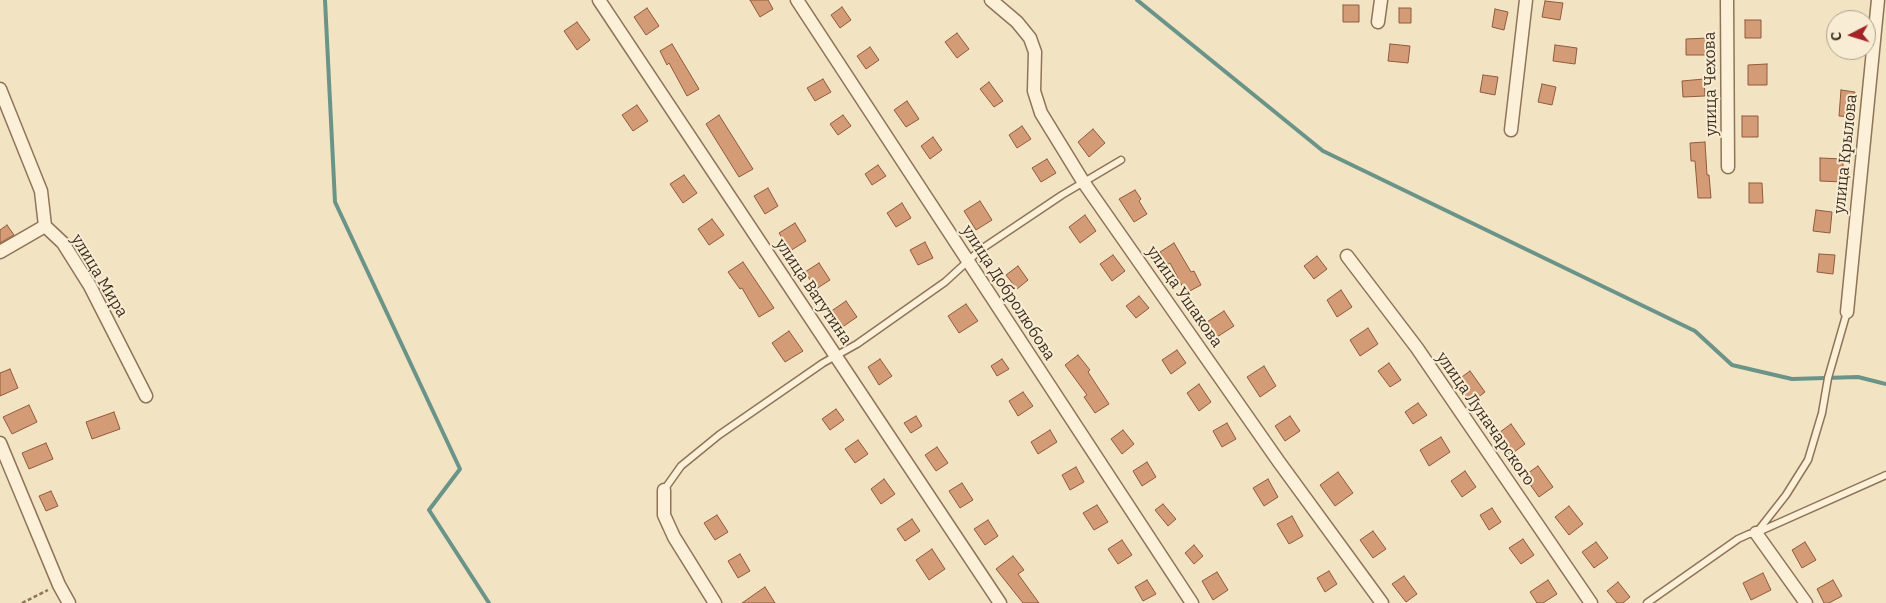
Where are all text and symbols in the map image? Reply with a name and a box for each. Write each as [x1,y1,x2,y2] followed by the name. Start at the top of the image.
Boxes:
[1826,10,1876,60] north arrow
[1700,31,1722,137] street label: улица Чехова
[1828,31,1845,41] text: С
[1830,93,1862,215] street label: улица Крылова
[957,222,1059,364] street label: улица Добролюбова
[67,231,131,321] street label: улица Мира
[771,235,855,349] street label: улица Ватутина
[1142,243,1226,351] street label: улица Ушакова
[1432,349,1538,489] street label: улица Луначарского

